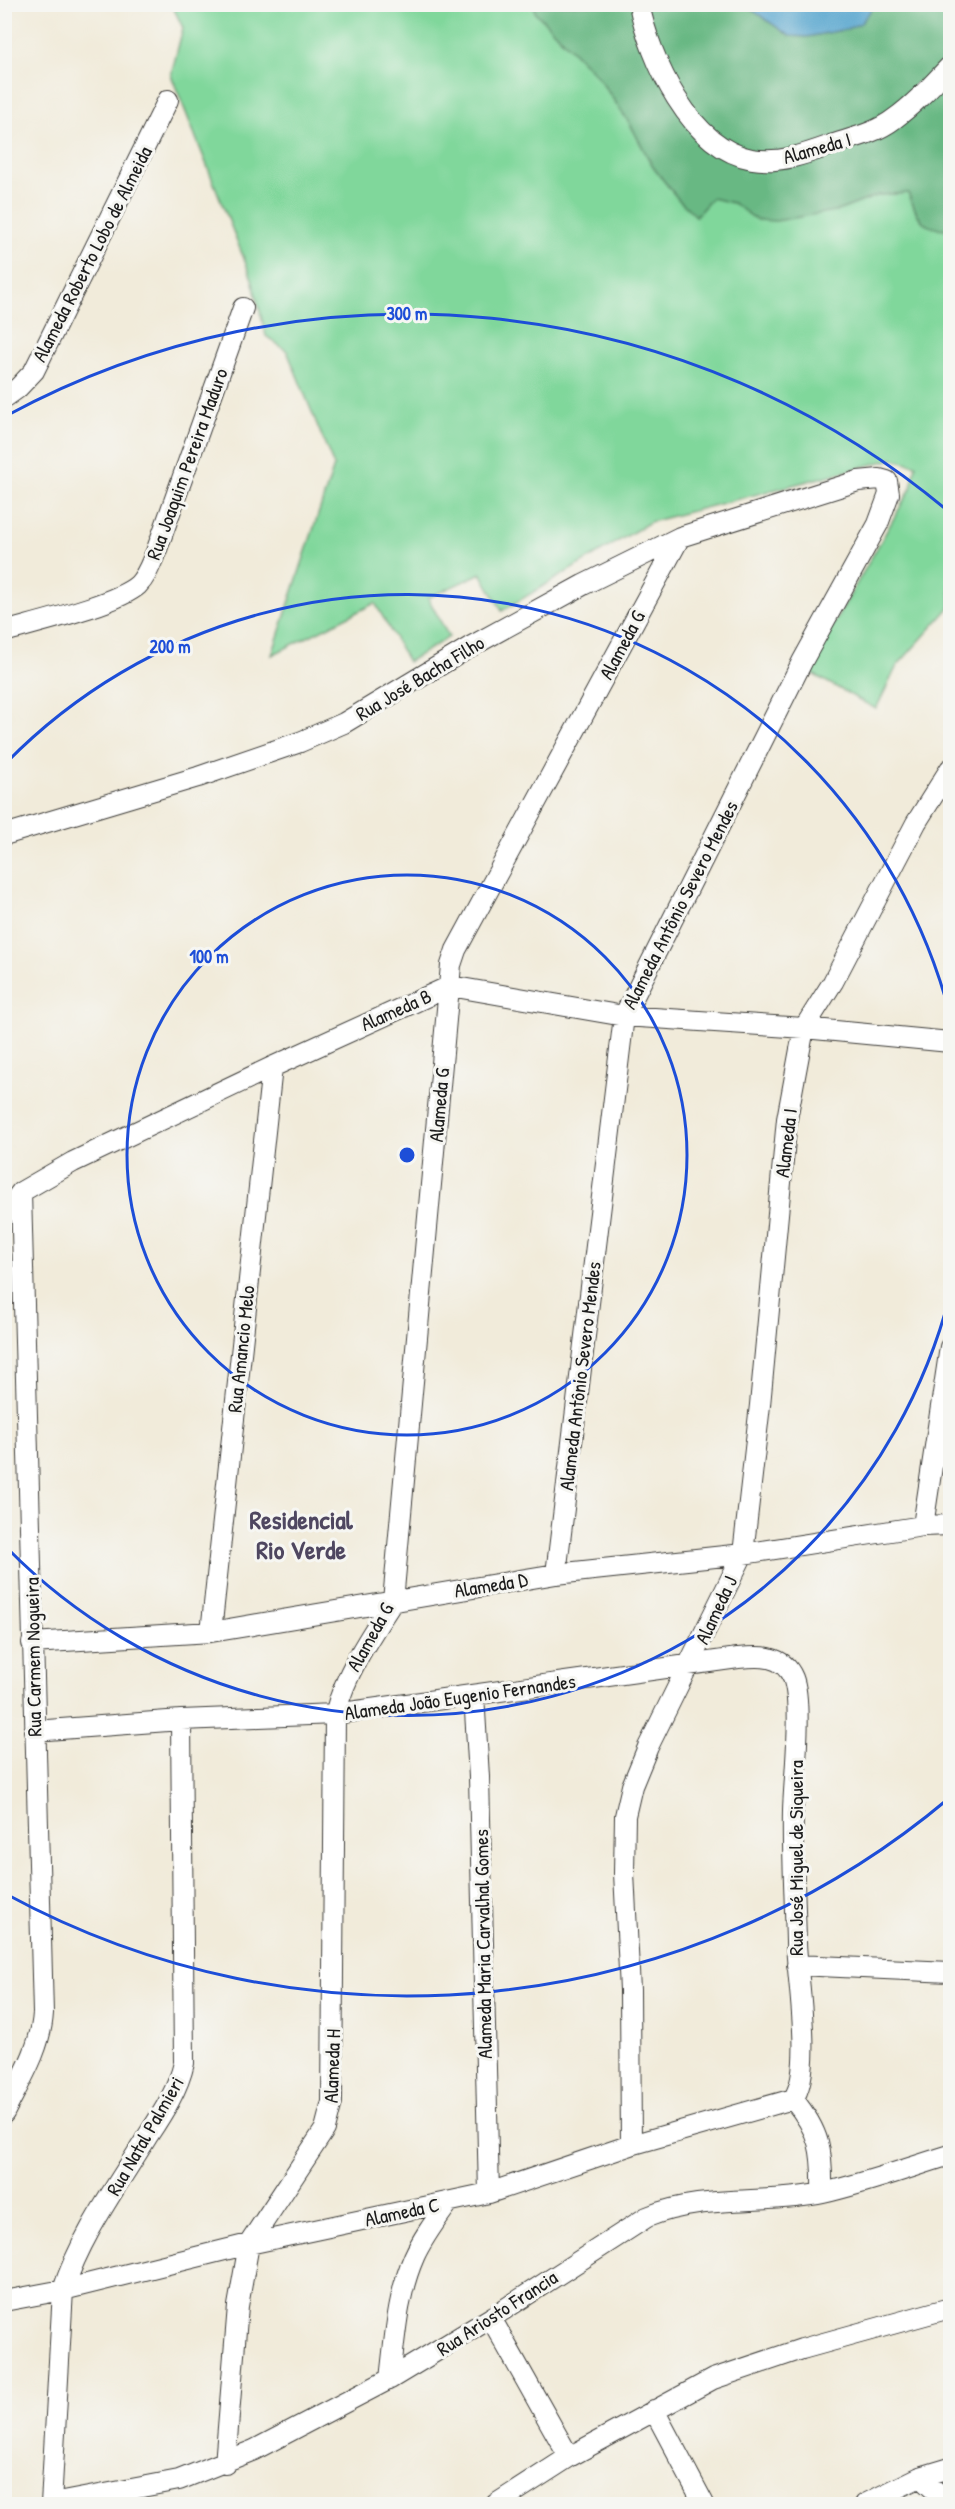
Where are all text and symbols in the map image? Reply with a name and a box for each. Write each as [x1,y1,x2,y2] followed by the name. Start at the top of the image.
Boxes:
[780,125,854,170] street label: Alameda I
[25,141,158,366] street label: Alameda Roberto Lobo de Almeida
[387,301,427,326] text: 300 m
[139,364,234,563] street label: Rua Joaquim Pereira Maduro
[592,605,651,684] street label: Alameda G
[350,629,489,727] street label: Rua José Bacha Filho
[150,634,190,659] text: 200 m
[615,796,744,1014] street label: Alameda Antônio Severo Mendes
[189,944,229,969] text: 100 m
[356,982,435,1037] street label: Alameda B
[422,1066,455,1143] street label: Alameda G
[768,1107,803,1179] street label: Alameda I
[397,1145,417,1165] centre of rings
[552,1260,607,1492] street label: Alameda Antônio Severo Mendes
[220,1284,261,1414] street label: Rua Amancio Melo
[249,1502,354,1567] district label: Residencial Rio Verde
[452,1565,530,1604] street label: Alameda D
[688,1571,743,1648] street label: Alameda J
[18,1577,47,1737] street label: Rua Carmem Nogueira
[340,1597,400,1676] street label: Alameda G
[343,1667,578,1726] street label: Alameda João Eugenio Fernandes
[782,1760,809,1956] street label: Rua José Miguel de Siqueira
[467,1829,498,2059] street label: Alameda Maria Carvalhal Gomes
[317,2028,346,2103] street label: Alameda H
[99,2071,190,2200] street label: Rua Natal Palmieri
[362,2190,442,2233] street label: Alameda C
[431,2263,562,2362] street label: Rua Ariosto Francia

